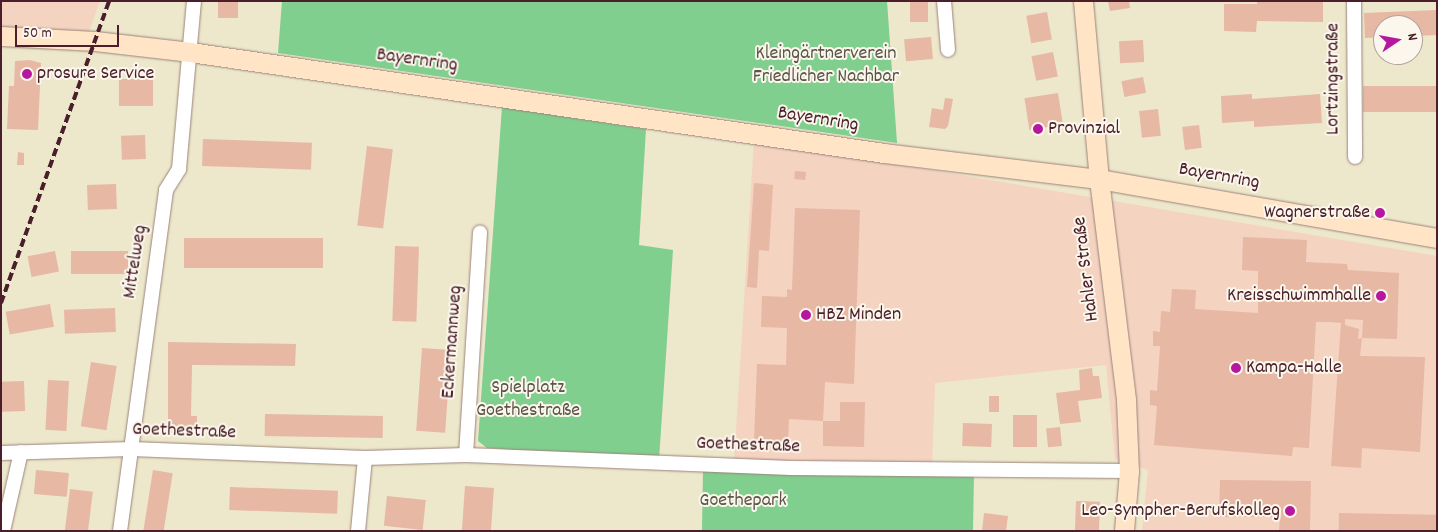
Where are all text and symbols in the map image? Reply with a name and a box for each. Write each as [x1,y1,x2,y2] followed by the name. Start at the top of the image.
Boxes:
[18,15,121,47] scale bar
[1373,15,1423,65] north arrow
[23,23,52,45] text: 50 m
[1322,23,1346,135] street label: Lortzingstraße
[1401,32,1422,43] text: N
[375,43,459,79] street label: Bayernring
[753,43,899,90] park label: Kleingärtnerverein Friedlicher Nachbar
[37,62,154,86] place label: prosure Service
[21,68,33,80] marker: prosure Service
[776,102,860,138] street label: Bayernring
[1048,117,1120,141] place label: Provinzial
[1032,123,1044,135] marker: Provinzial
[1177,158,1261,196] street label: Bayernring
[1264,201,1370,225] place label: Wagnerstraße
[1374,207,1386,219] marker: Wagnerstraße
[1069,215,1105,323] street label: Hahler Straße
[118,224,154,300] street label: Mittelweg
[1227,284,1371,308] place label: Kreisschwimmhalle
[437,285,469,399] street label: Eckermannweg
[1375,290,1387,302] marker: Kreisschwimmhalle
[816,303,901,327] place label: HBZ Minden
[800,309,812,321] marker: HBZ Minden
[1246,356,1342,380] place label: Kampa-Halle
[1230,362,1242,374] marker: Kampa-Halle
[476,377,580,424] park label: Spielplatz Goethestraße
[132,418,236,446] street label: Goethestraße
[696,432,800,460] street label: Goethestraße
[699,489,787,513] park label: Goethepark
[1081,499,1280,523] place label: Leo-Sympher-Berufskolleg
[1284,505,1296,517] marker: Leo-Sympher-Berufskolleg

